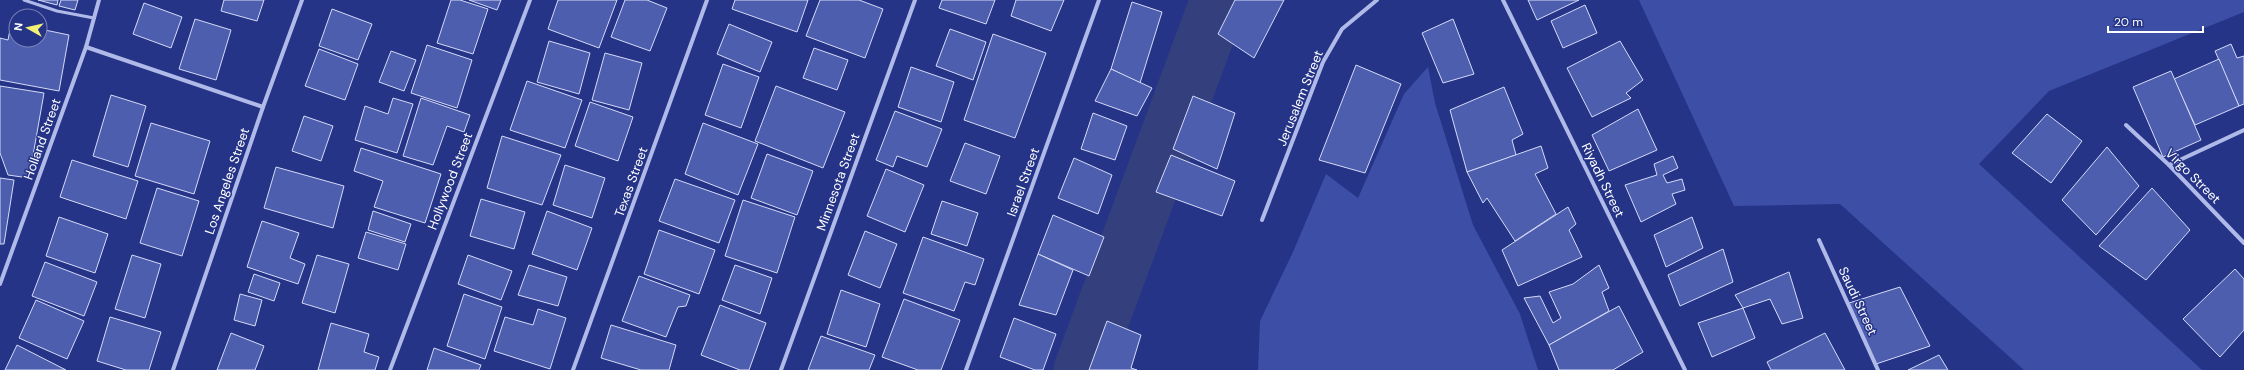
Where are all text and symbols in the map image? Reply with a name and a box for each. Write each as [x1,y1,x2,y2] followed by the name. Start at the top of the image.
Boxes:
[8,8,48,48] north arrow
[2108,8,2203,34] scale bar
[2114,14,2143,30] text: 20 m
[11,22,26,32] text: N
[1273,48,1327,148] street label: Jerusalem Street
[19,96,65,182] street label: Holland Street
[201,125,253,237] street label: Los Angeles Street
[424,130,476,232] street label: Hollywood Street
[812,131,864,233] street label: Minnesota Street
[1578,140,1628,220] street label: Riyadh Street
[610,145,652,219] street label: Texas Street
[1003,145,1043,219] street label: Israel Street
[2162,145,2224,207] street label: Virgo Street
[1835,264,1881,338] street label: Saudi Street

